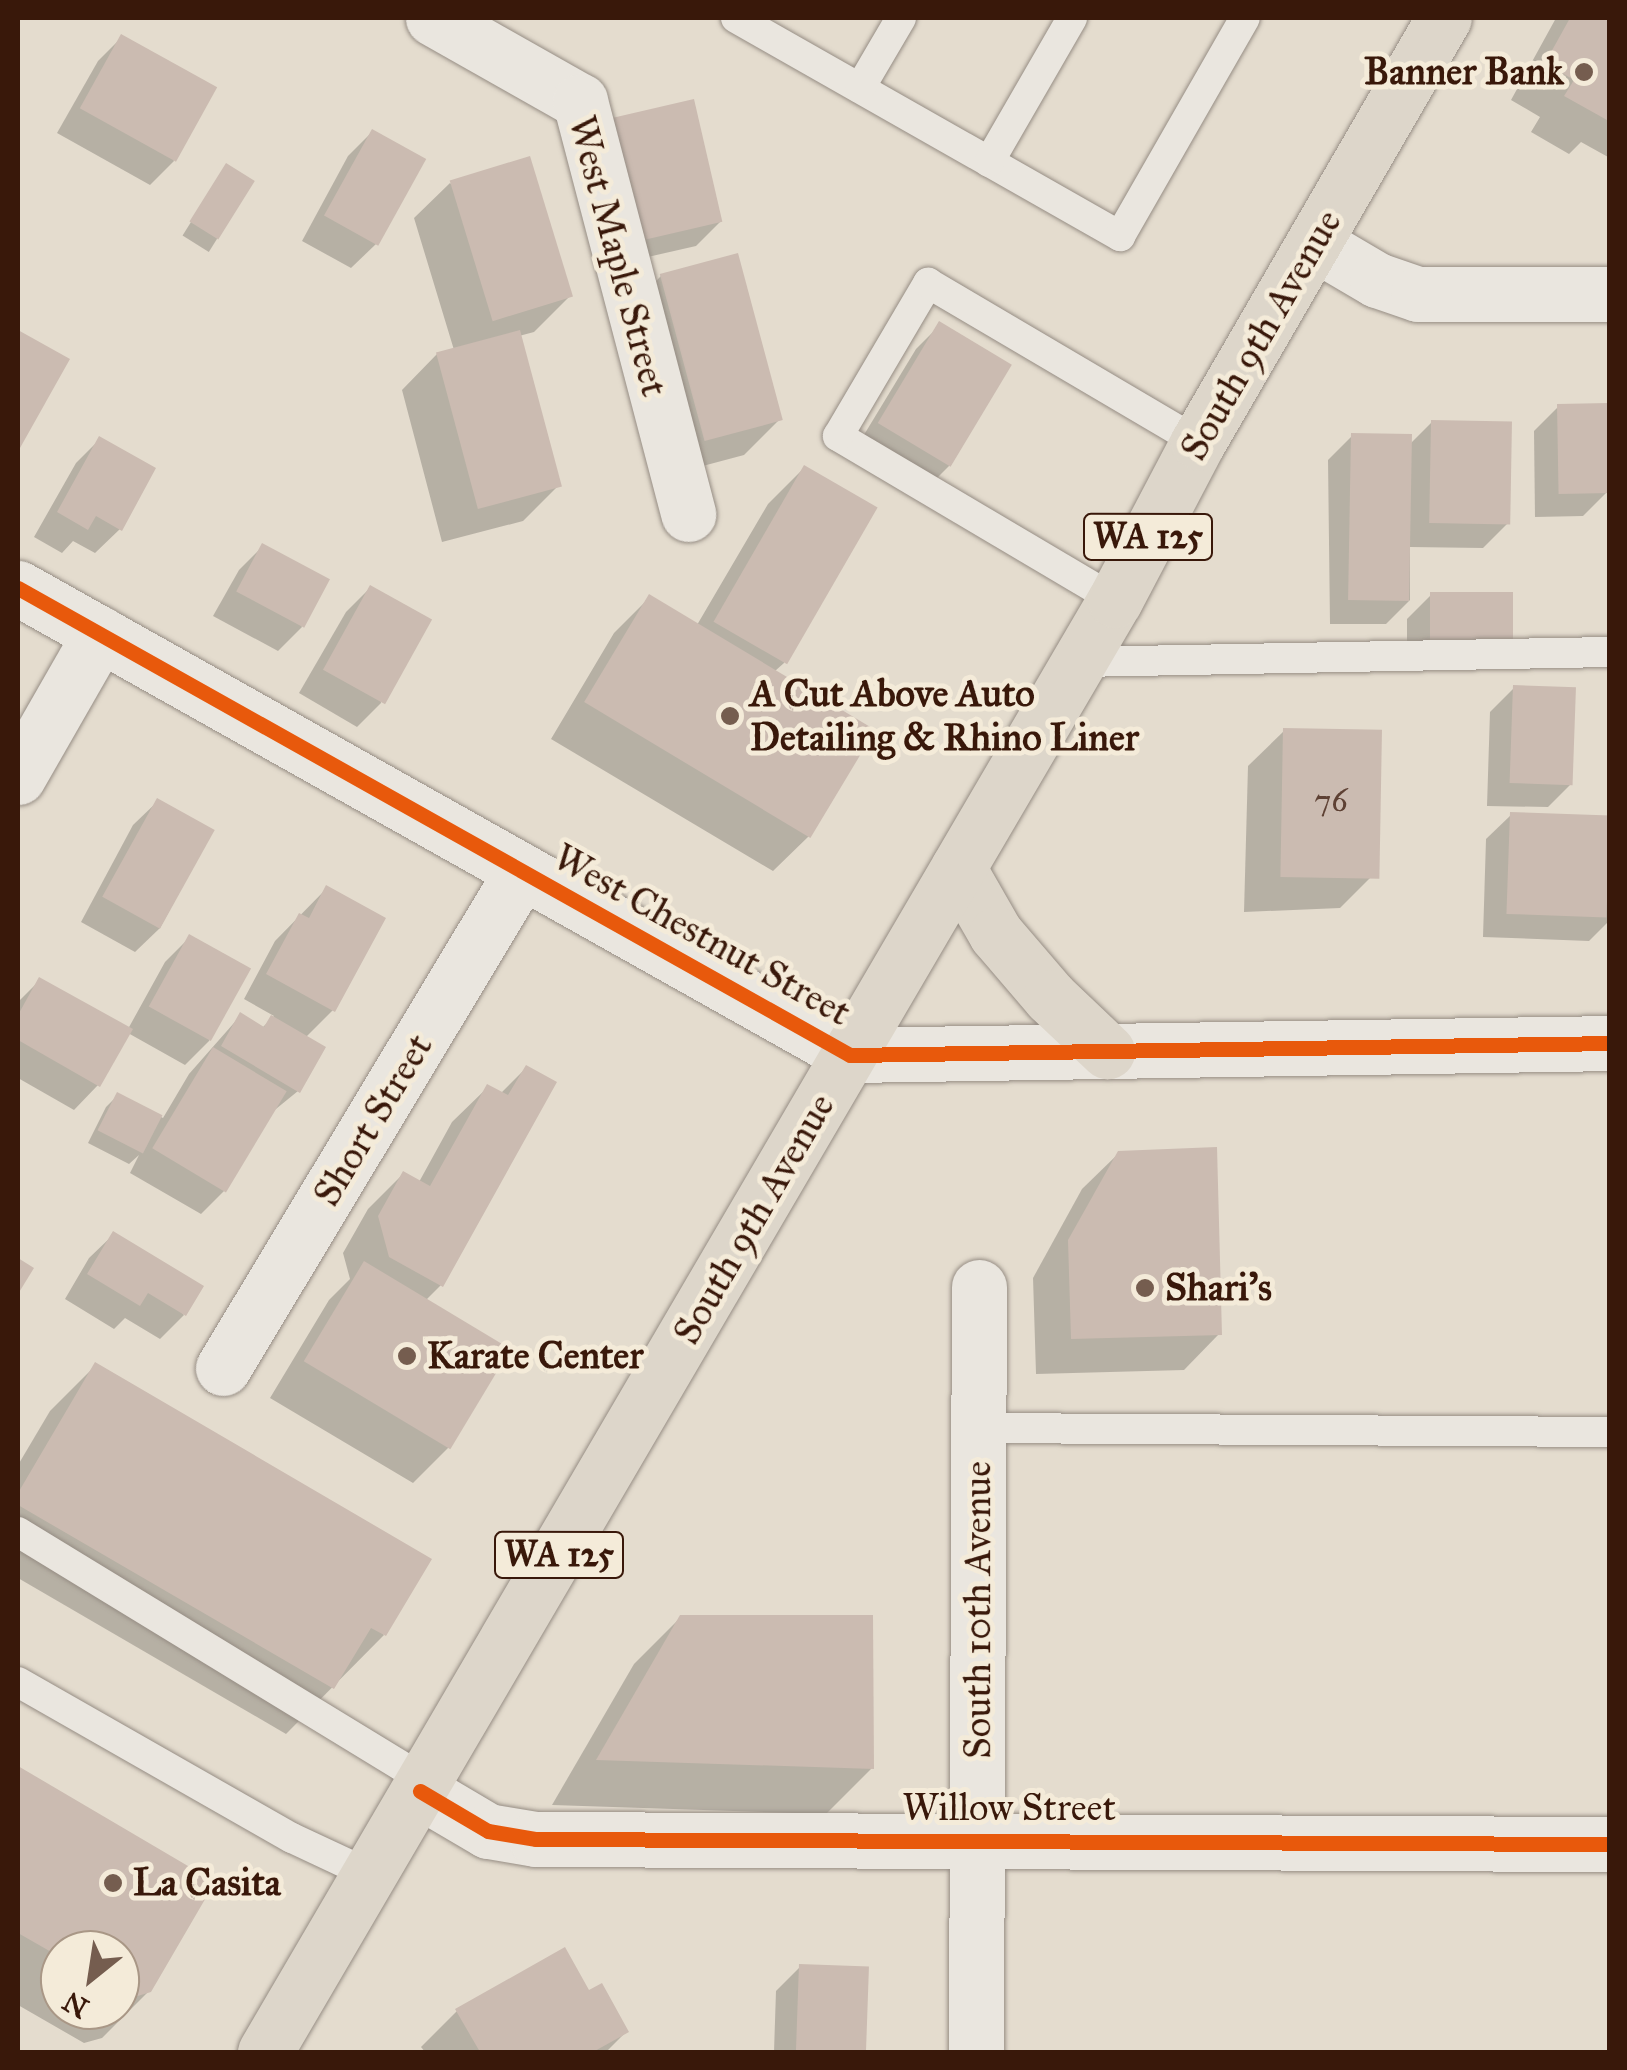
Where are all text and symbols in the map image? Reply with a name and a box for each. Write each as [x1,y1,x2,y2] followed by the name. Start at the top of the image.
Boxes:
[1364,49,1564,95] place label: Banner Bank
[1573,61,1595,83] marker: Banner Bank
[559,111,677,401] street label: West Maple Street
[1171,202,1351,468] street label: South 9th Avenue
[1083,507,1213,567] road number: WA 125
[750,671,1139,761] place label: A Cut Above Auto Detailing & Rhino Liner
[719,705,741,727] marker: A Cut Above Auto Detailing & Rhino Liner
[1314,782,1348,820] house number: 76
[546,834,858,1036] street label: West Chestnut Street
[304,1026,442,1214] street label: Short Street
[664,1086,844,1352] street label: South 9th Avenue
[1165,1265,1272,1311] place label: Shari's
[1134,1277,1156,1299] marker: Shari's
[427,1333,643,1379] place label: Karate Center
[396,1345,418,1367] marker: Karate Center
[955,1461,1001,1759] street label: South 10th Avenue
[494,1525,624,1585] road number: WA 125
[902,1785,1116,1831] street label: Willow Street
[133,1860,281,1906] place label: La Casita
[102,1872,124,1894] marker: La Casita
[40,1930,140,2030] north arrow
[57,1984,95,2026] text: N

